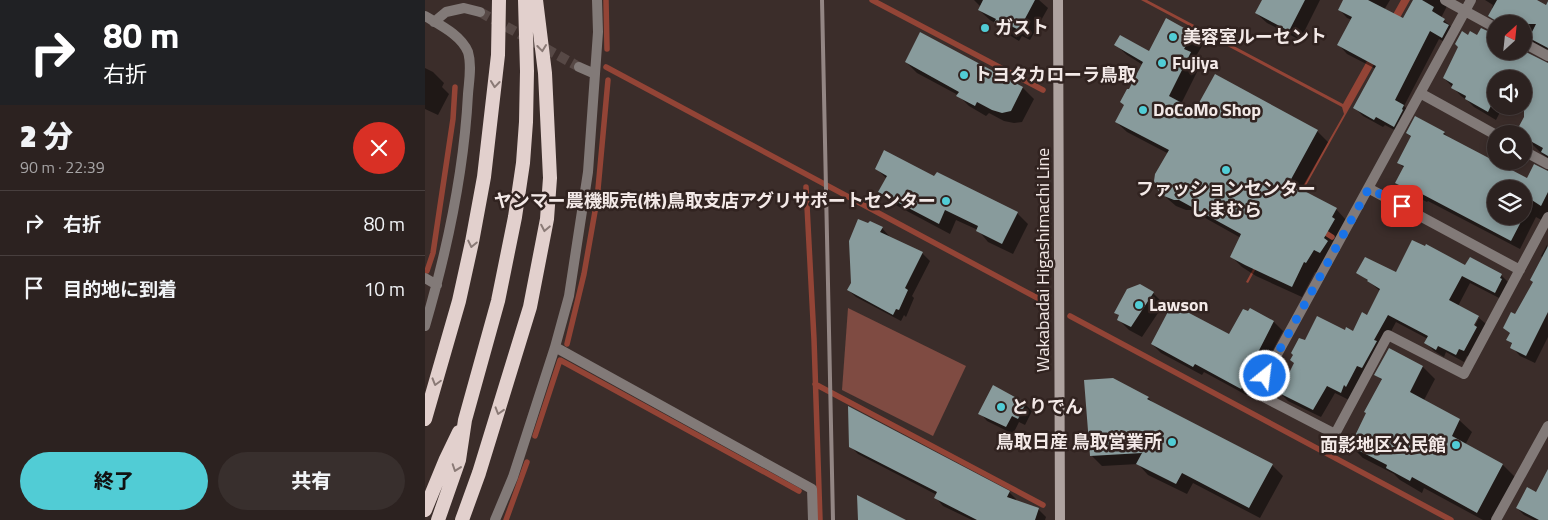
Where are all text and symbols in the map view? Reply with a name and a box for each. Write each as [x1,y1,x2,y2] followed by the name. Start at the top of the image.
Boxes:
[103,8,179,62] text: 80 m
[995,14,1049,41] place label: ガスト
[1487,15,1533,60] north arrow
[1487,15,1532,225] map controls
[20,20,85,85] icon: right
[979,22,991,34] marker: ガスト
[1183,23,1327,50] place label: 美容室ルーセント
[1167,31,1179,43] marker: 美容室ルーセント
[536,45,547,53] one-way arrow
[1172,49,1219,76] place label: Fujiya
[103,57,147,91] text: 右折
[1156,57,1168,69] marker: Fujiya
[974,61,1136,88] place label: トヨタカローラ鳥取
[958,69,970,81] marker: トヨタカローラ鳥取
[1487,70,1532,115] button: sound
[490,80,501,88] one-way arrow
[1153,96,1261,123] place label: DoCoMo Shop
[1137,104,1149,116] marker: DoCoMo Shop
[20,113,73,159] text: 2 分
[353,122,405,174] button: close
[1487,125,1532,170] button: search
[1029,148,1056,372] street label: Wakabadai Higashimachi Line
[20,155,105,179] text: 90 m · 22:39
[1220,164,1232,176] marker: ファッションセンター しまむら
[1136,175,1316,223] place label: ファッションセンター しまむら
[1487,180,1532,225] button: layers
[1381,185,1423,227] pin
[494,187,936,214] place label: ヤンマー農機販売(株)鳥取支店アグリサポートセンター
[1388,192,1416,220] icon: arrive
[940,195,952,207] marker: ヤンマー農機販売(株)鳥取支店アグリサポートセンター
[20,209,48,237] icon: right
[63,209,101,238] text: 右折
[364,209,405,238] text: 80 m
[540,223,550,232] one-way arrow
[467,240,477,249] one-way arrow
[20,274,48,302] icon: arrive
[63,274,177,303] text: 目的地に到着
[364,274,405,303] text: 10 m
[1149,291,1209,318] place label: Lawson
[1133,299,1145,311] marker: Lawson
[1238,349,1290,401] position arrow
[432,377,442,385] one-way arrow
[1011,393,1083,420] place label: とりでん
[995,401,1007,413] marker: とりでん
[494,406,504,414] one-way arrow
[996,428,1162,455] place label: 鳥取日産 鳥取営業所
[1320,431,1446,458] place label: 面影地区公民館
[1166,436,1178,448] marker: 鳥取日産 鳥取営業所
[1450,439,1462,451] marker: 面影地区公民館
[20,452,208,510] button: 終了
[218,452,405,510] button: 共有
[452,463,462,472] one-way arrow

